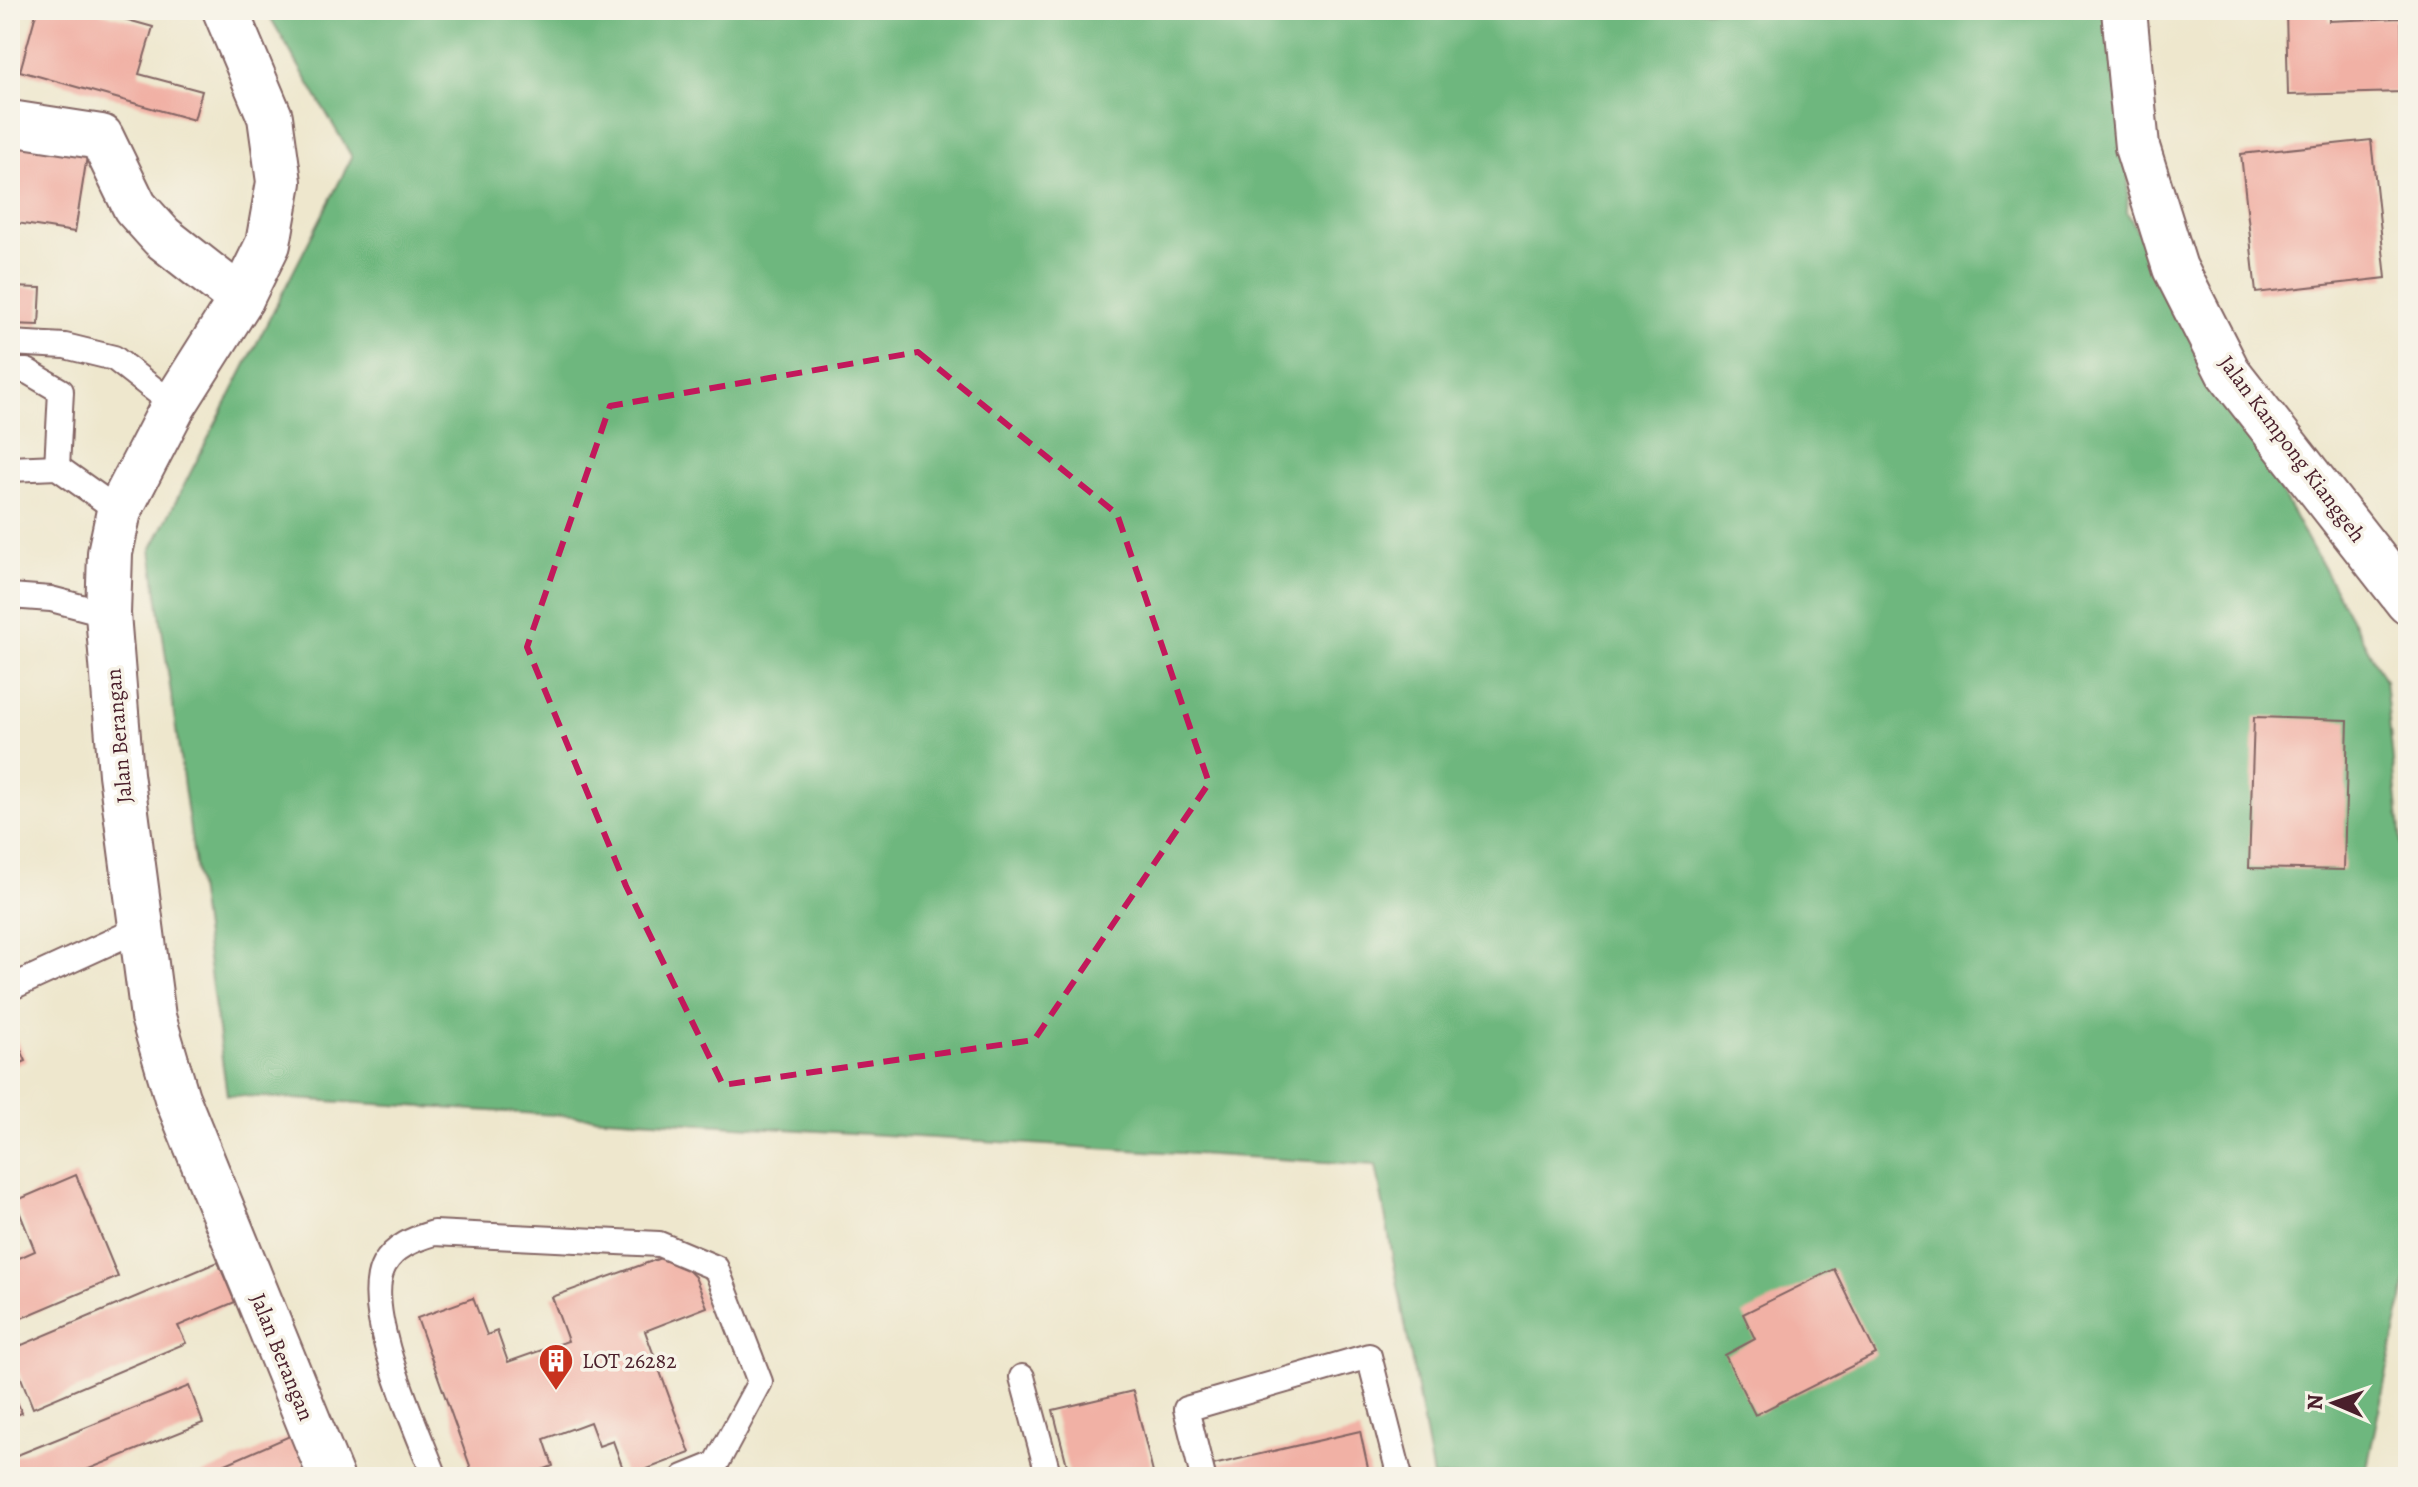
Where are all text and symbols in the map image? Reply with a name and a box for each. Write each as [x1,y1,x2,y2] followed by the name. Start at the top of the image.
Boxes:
[2212,349,2372,549] street label: Jalan Kampong Kianggeh
[98,667,140,805] street label: Jalan Berangan
[243,1289,321,1425] street label: Jalan Berangan
[537,1342,575,1392] building icon: LOT 26282
[582,1346,677,1376] place label: LOT 26282
[2294,1363,2374,1443] north arrow
[2300,1394,2330,1411] text: N

